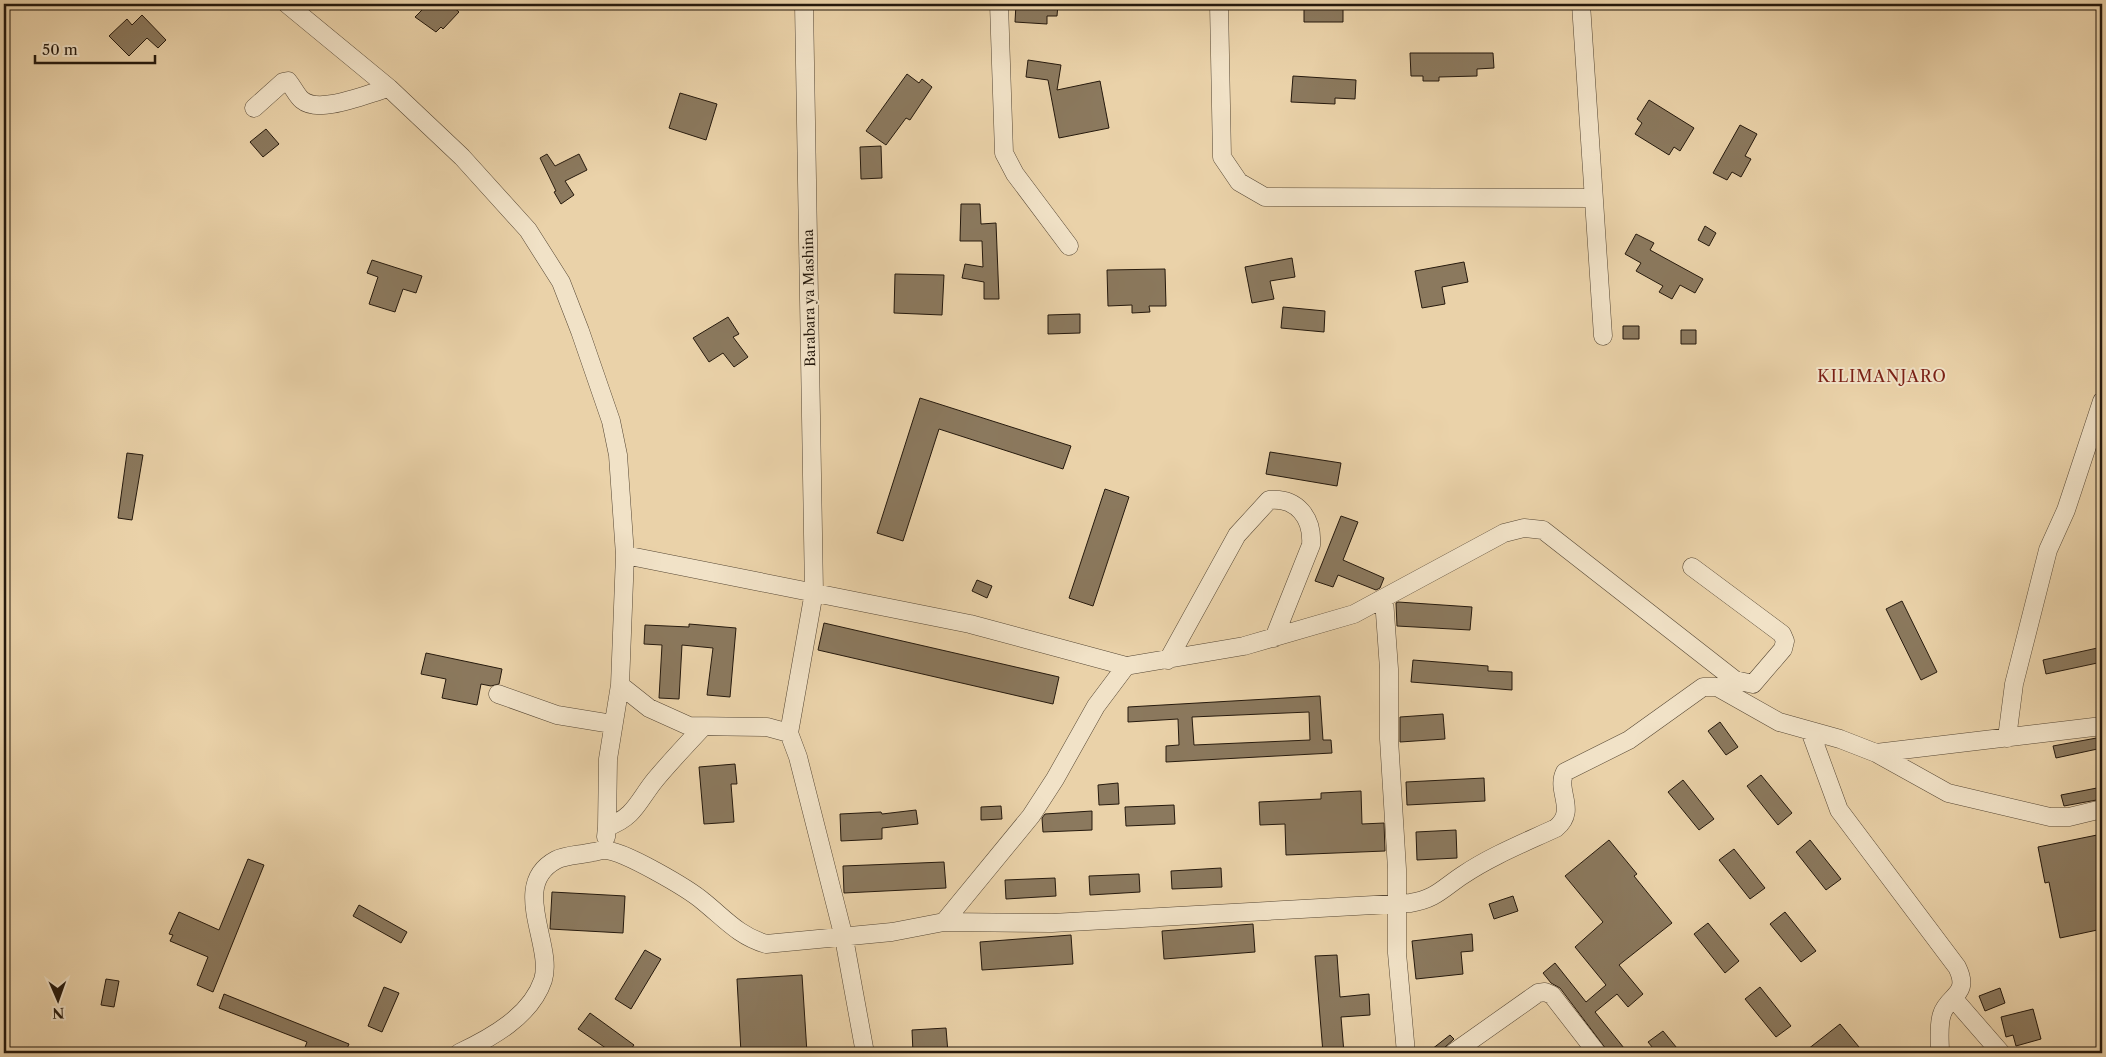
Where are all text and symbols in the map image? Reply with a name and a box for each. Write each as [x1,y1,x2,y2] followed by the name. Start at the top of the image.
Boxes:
[35,32,155,64] scale bar
[42,40,78,59] text: 50 m
[799,228,819,367] street label: Barabara ya Mashina
[1817,366,1947,386] district label: KILIMANJARO
[32,974,82,1024] north arrow
[52,1004,65,1022] text: N

